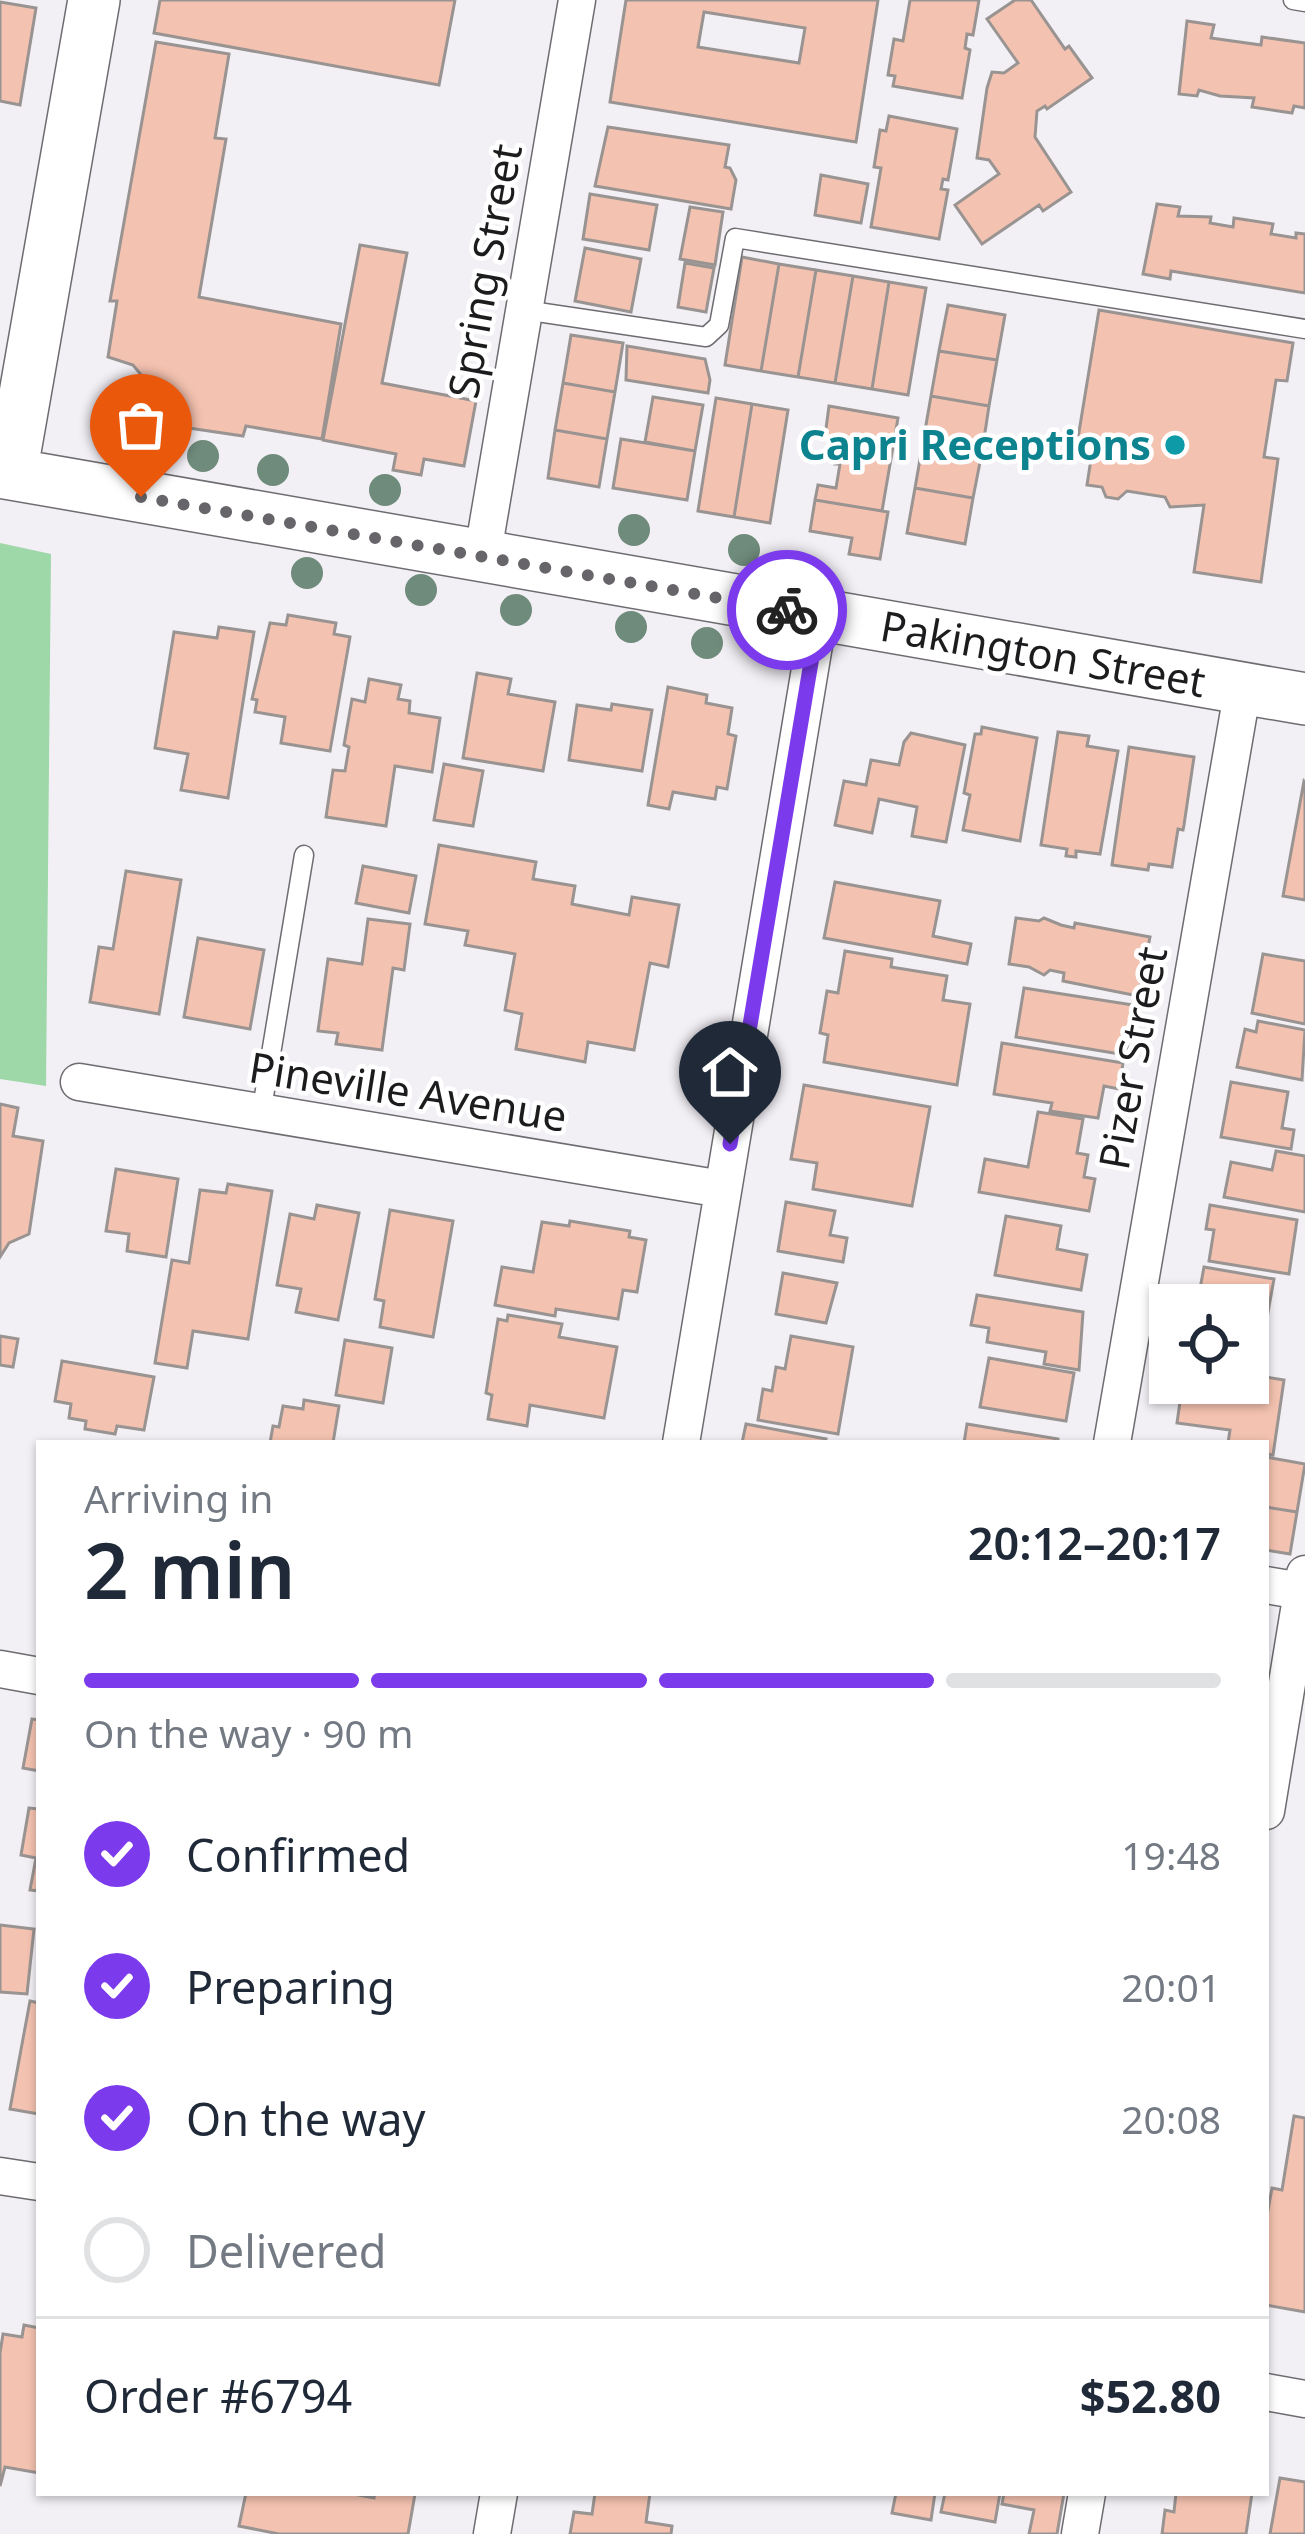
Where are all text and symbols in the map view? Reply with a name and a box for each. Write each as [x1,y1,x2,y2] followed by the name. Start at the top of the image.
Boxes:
[433,139,534,402] street label: Spring Street
[90,374,192,497] pin
[108,392,174,458] icon: bag
[799,415,1151,472] place label: Capri Receptions
[1162,432,1188,458] marker: Capri Receptions
[727,550,847,670] courier
[754,577,820,643] icon: bike
[876,596,1210,709] street label: Pakington Street
[1084,942,1179,1174] street label: Pizer Street
[679,1021,781,1144] pin
[245,1037,571,1144] street label: Pineville Avenue
[697,1039,763,1105] icon: home
[1149,1284,1269,1404] map controls
[1149,1284,1269,1404] button: locate
[84,1471,273,1524] text: Arriving in
[968,1512,1221,1573] text: 20:12–20:17
[84,1516,296,1622] text: 2 min
[84,1706,413,1759] text: On the way · 90 m
[84,1821,150,1887] icon: check
[186,1824,410,1885] text: Confirmed
[1121,1828,1221,1881] text: 19:48
[84,1953,150,2019] icon: check
[186,1956,395,2017] text: Preparing
[1121,1960,1221,2013] text: 20:01
[84,2085,150,2151] icon: check
[186,2088,425,2149] text: On the way
[1121,2092,1221,2145] text: 20:08
[186,2220,386,2281] text: Delivered
[84,2365,352,2426] text: Order #6794
[1080,2365,1221,2426] text: $52.80

